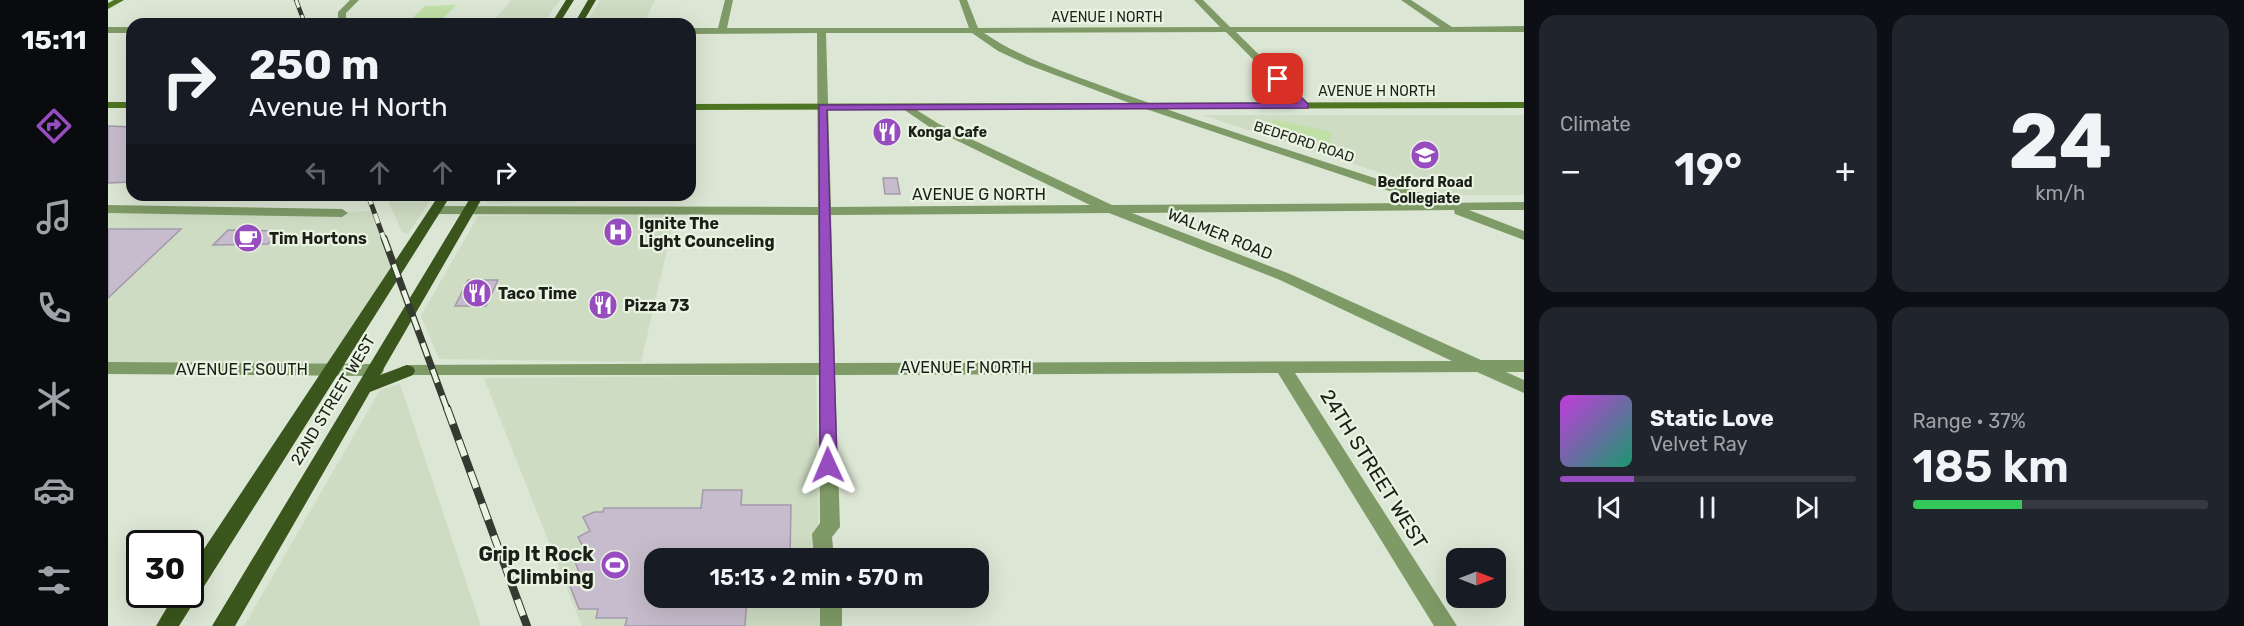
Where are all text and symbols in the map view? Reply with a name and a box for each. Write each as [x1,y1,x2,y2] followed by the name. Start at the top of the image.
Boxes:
[1051,9,1163,26] street label: AVENUE I NORTH
[21,24,87,56] text: 15:11
[249,40,379,90] text: 250 m
[150,42,228,120] icon: right
[1252,53,1303,104] pin
[1261,62,1294,95] icon: arrive
[1318,83,1436,100] street label: AVENUE H NORTH
[249,91,448,123] text: Avenue H North
[2008,95,2112,188] text: 24
[33,105,75,147] icon: directions
[1560,112,1631,136] text: Climate
[871,116,903,148] restaurant icon: Konga Cafe
[1252,118,1356,166] street label: BEDFORD ROAD
[908,124,987,141] place label: Konga Cafe
[1409,139,1441,171] school or university icon: Bedford Road Collegiate
[1674,143,1742,196] text: 19°
[1560,151,1581,190] text: −
[1835,151,1855,190] text: +
[300,156,333,189] icon: left
[363,156,396,189] icon: ahead
[426,156,459,189] icon: ahead
[489,156,522,189] icon: right
[1377,174,1473,207] place label: Bedford Road Collegiate
[2035,181,2085,205] text: km/h
[912,185,1046,204] street label: AVENUE G NORTH
[33,196,75,238] icon: music
[1165,204,1275,264] street label: WALMER ROAD
[639,214,775,251] place label: Ignite The Light Counceling
[602,216,634,248] hospital icon: Ignite The Light Counceling
[232,222,264,254] cafe icon: Tim Hortons
[269,229,367,248] place label: Tim Hortons
[461,277,493,309] restaurant icon: Taco Time
[498,284,577,303] place label: Taco Time
[33,287,75,329] icon: phone
[587,289,619,321] restaurant icon: Pizza 73
[624,296,690,315] place label: Pizza 73
[287,332,379,468] street label: 22ND STREET WEST
[900,358,1032,377] street label: AVENUE F NORTH
[176,360,308,379] street label: AVENUE F SOUTH
[33,378,75,420] icon: climate
[1315,385,1433,553] street label: 24TH STREET WEST
[1650,405,1774,432] text: Static Love
[1913,409,2026,433] text: Range · 37%
[1650,432,1748,456] text: Velvet Ray
[796,433,860,497] position arrow
[1913,440,2069,493] text: 185 km
[33,469,75,511] icon: car
[1593,491,1626,524] icon: previous
[1691,491,1724,524] icon: pause
[1790,491,1823,524] icon: next
[126,530,204,608] speed limit sign: 30
[478,542,594,589] place label: Grip It Rock Climbing
[1446,548,1506,608] north arrow
[1446,548,1506,608] map controls
[599,549,631,581] sports icon: Grip It Rock Climbing
[33,559,75,601] icon: filters
[710,564,923,591] text: 15:13 · 2 min · 570 m

